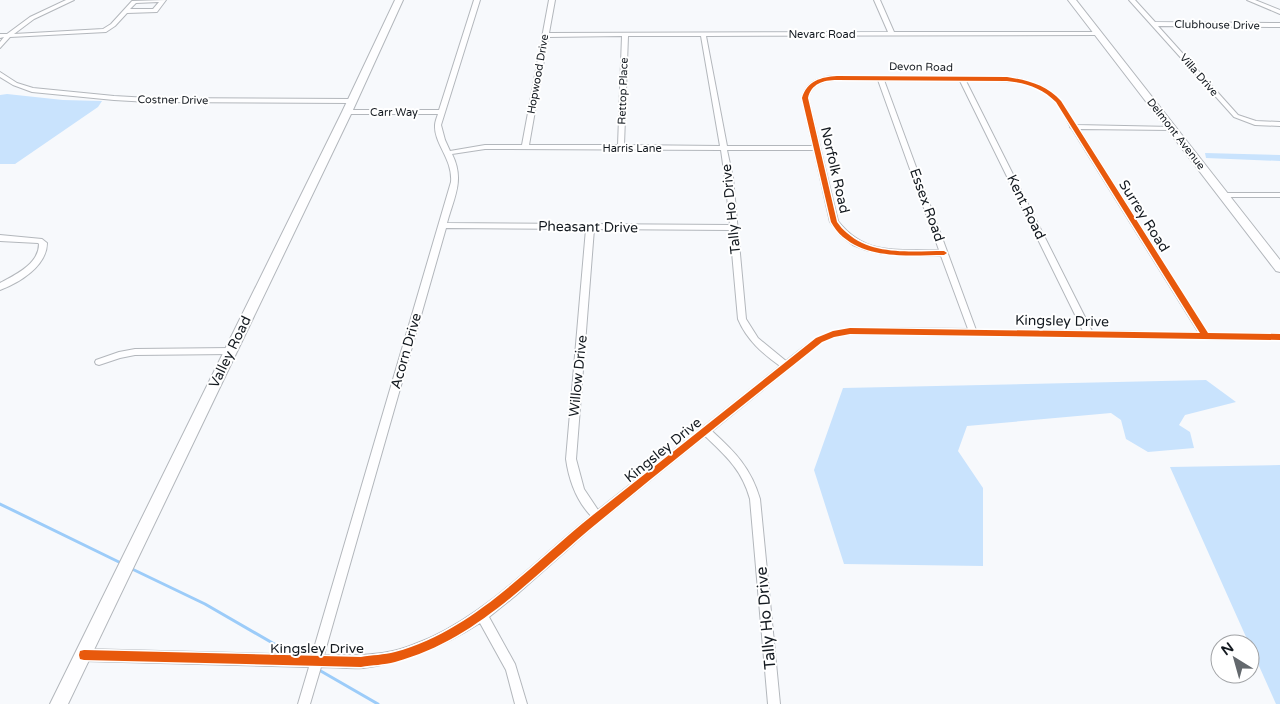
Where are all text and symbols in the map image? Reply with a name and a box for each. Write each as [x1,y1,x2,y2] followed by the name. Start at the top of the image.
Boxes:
[1174,18,1260,32] street label: Clubhouse Drive
[788,28,856,41] street label: Nevarc Road
[525,33,551,115] street label: Hopwood Drive
[1177,51,1221,99] street label: Villa Drive
[615,57,631,125] street label: Rettop Place
[889,60,953,74] street label: Devon Road
[138,93,208,107] street label: Costner Drive
[1144,96,1208,172] street label: Delmont Avenue
[370,106,418,119] street label: Carr Way
[817,125,853,215] street label: Norfolk Road
[602,142,662,155] street label: Harris Lane
[718,163,744,255] street label: Tally Ho Drive
[906,166,948,244] street label: Essex Road
[1003,172,1049,242] street label: Kent Road
[1115,177,1173,255] street label: Surrey Road
[538,218,638,236] street label: Pheasant Drive
[387,311,425,391] street label: Acorn Drive
[1015,312,1109,330] street label: Kingsley Drive
[205,313,255,391] street label: Valley Road
[565,334,591,418] street label: Willow Drive
[621,414,705,486] street label: Kingsley Drive
[752,566,780,670] street label: Tally Ho Drive
[1210,634,1260,684] north arrow
[1218,639,1237,659] text: N
[270,640,364,657] street label: Kingsley Drive

